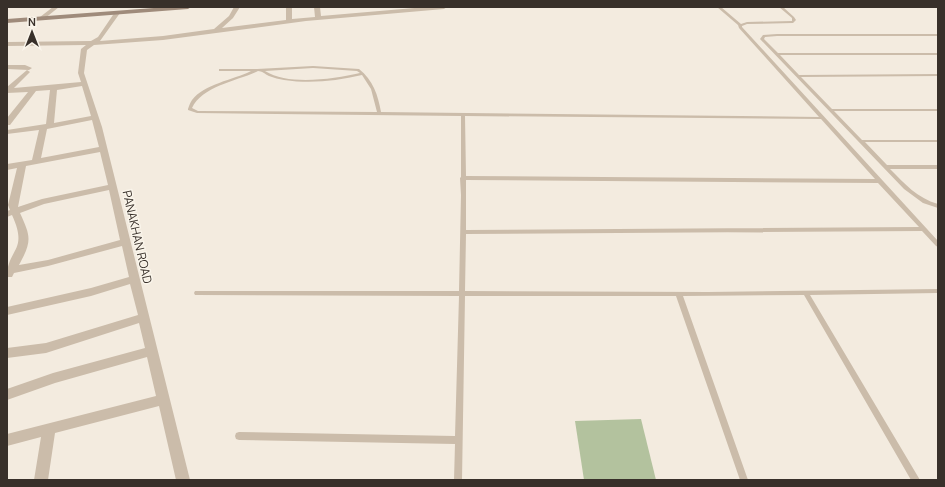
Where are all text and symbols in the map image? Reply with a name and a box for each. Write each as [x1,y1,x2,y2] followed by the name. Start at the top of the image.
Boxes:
[12,12,52,52] north arrow
[28,14,36,29] text: N
[118,189,156,285] street label: PANAKHAN ROAD

